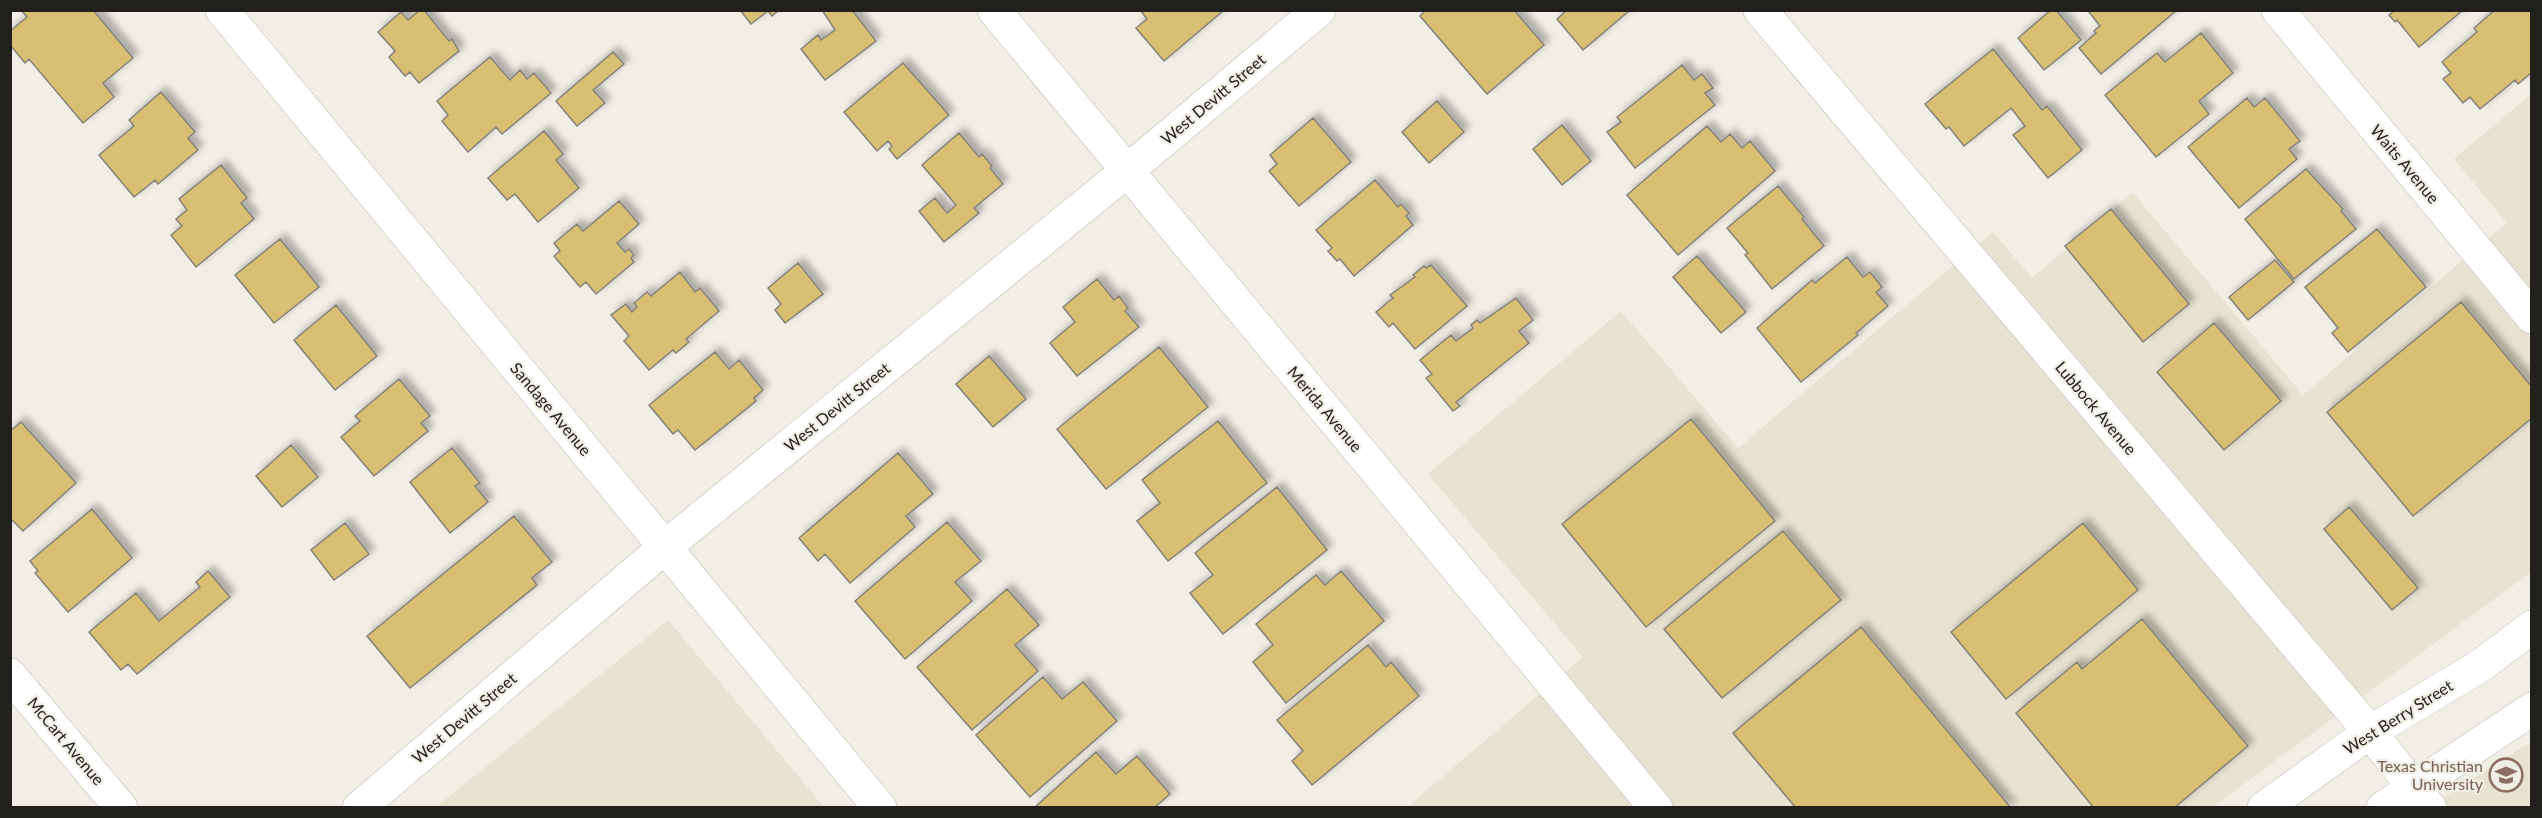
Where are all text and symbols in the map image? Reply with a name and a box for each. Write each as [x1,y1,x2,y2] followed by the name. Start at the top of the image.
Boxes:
[1157,49,1269,148] street label: West Devitt Street
[2367,121,2444,207] street label: Waits Avenue
[2052,357,2141,458] street label: Lubbock Avenue
[507,358,596,459] street label: Sandage Avenue
[780,358,894,455] street label: West Devitt Street
[1284,362,1367,455] street label: Merida Avenue
[408,668,520,767] street label: West Devitt Street
[2340,675,2456,758] street label: West Berry Street
[24,693,109,788] street label: McCart Avenue
[2377,756,2484,793] place label: Texas Christian University
[2488,757,2524,793] school or university icon: Texas Christian University

